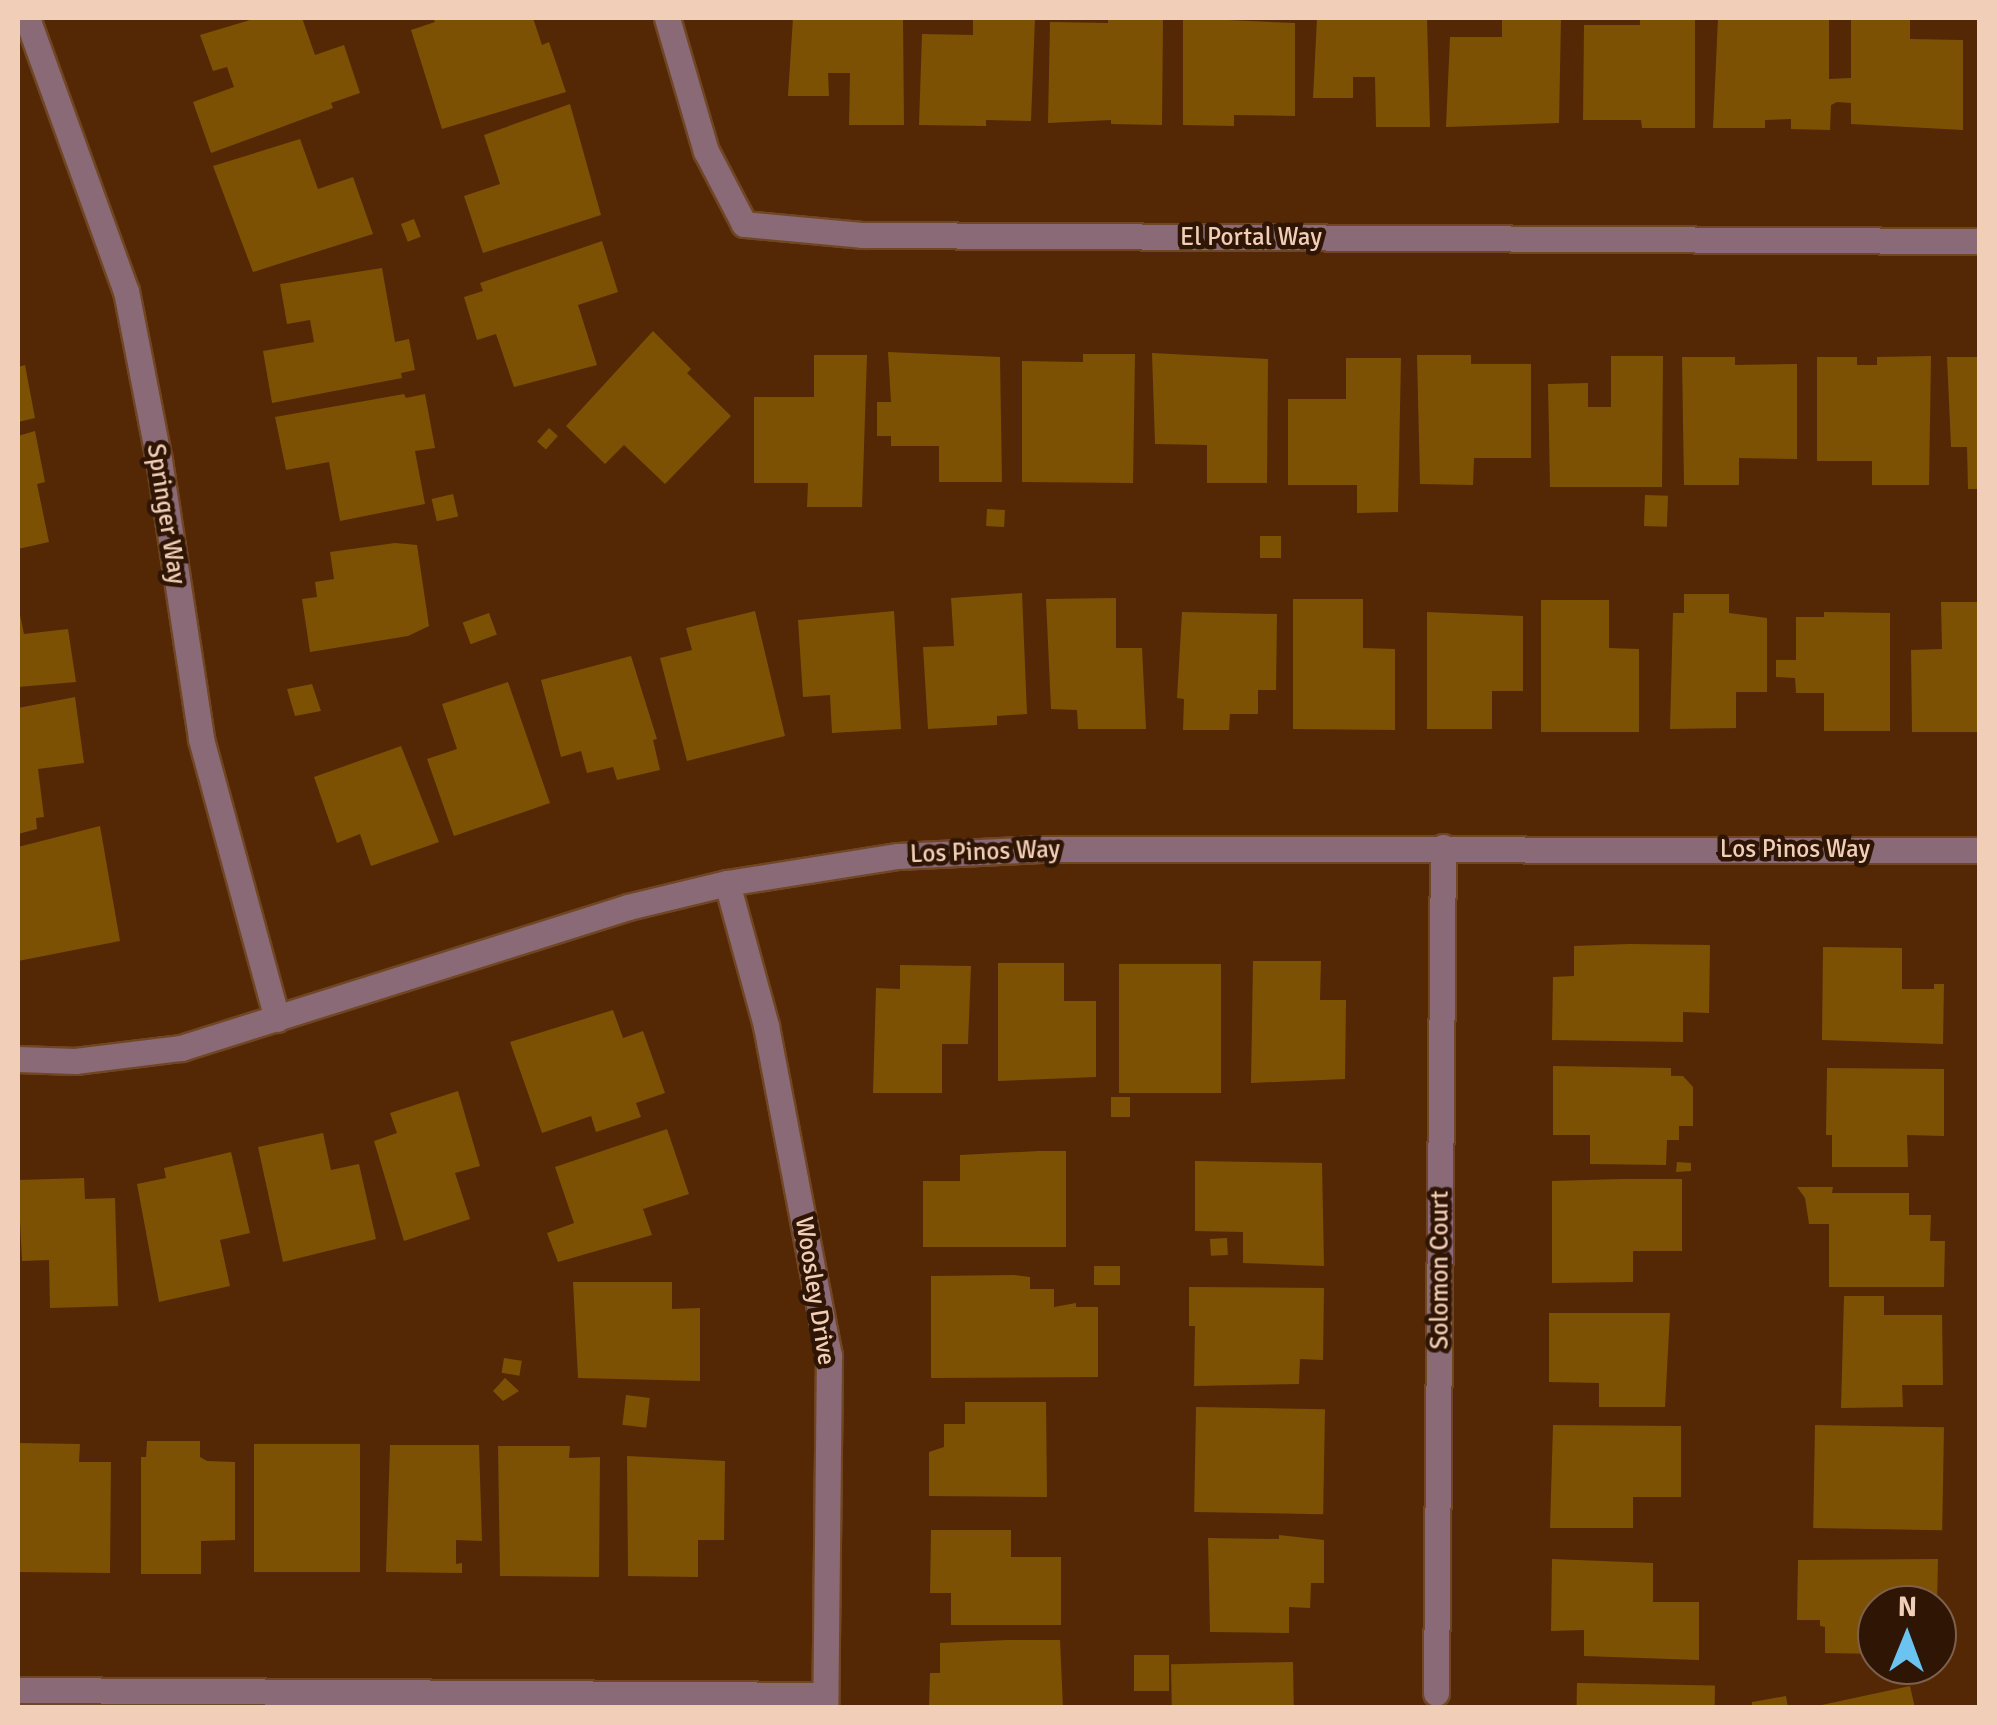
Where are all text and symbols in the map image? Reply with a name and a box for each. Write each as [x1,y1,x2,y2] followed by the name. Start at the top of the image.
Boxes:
[1180,222,1322,252] street label: El Portal Way
[140,442,192,586] street label: Springer Way
[909,834,1061,870] street label: Los Pinos Way
[1720,834,1870,864] street label: Los Pinos Way
[1425,1190,1455,1350] street label: Solomon Court
[788,1215,842,1367] street label: Woosley Drive
[1857,1585,1957,1685] north arrow
[1897,1590,1918,1624] text: N

